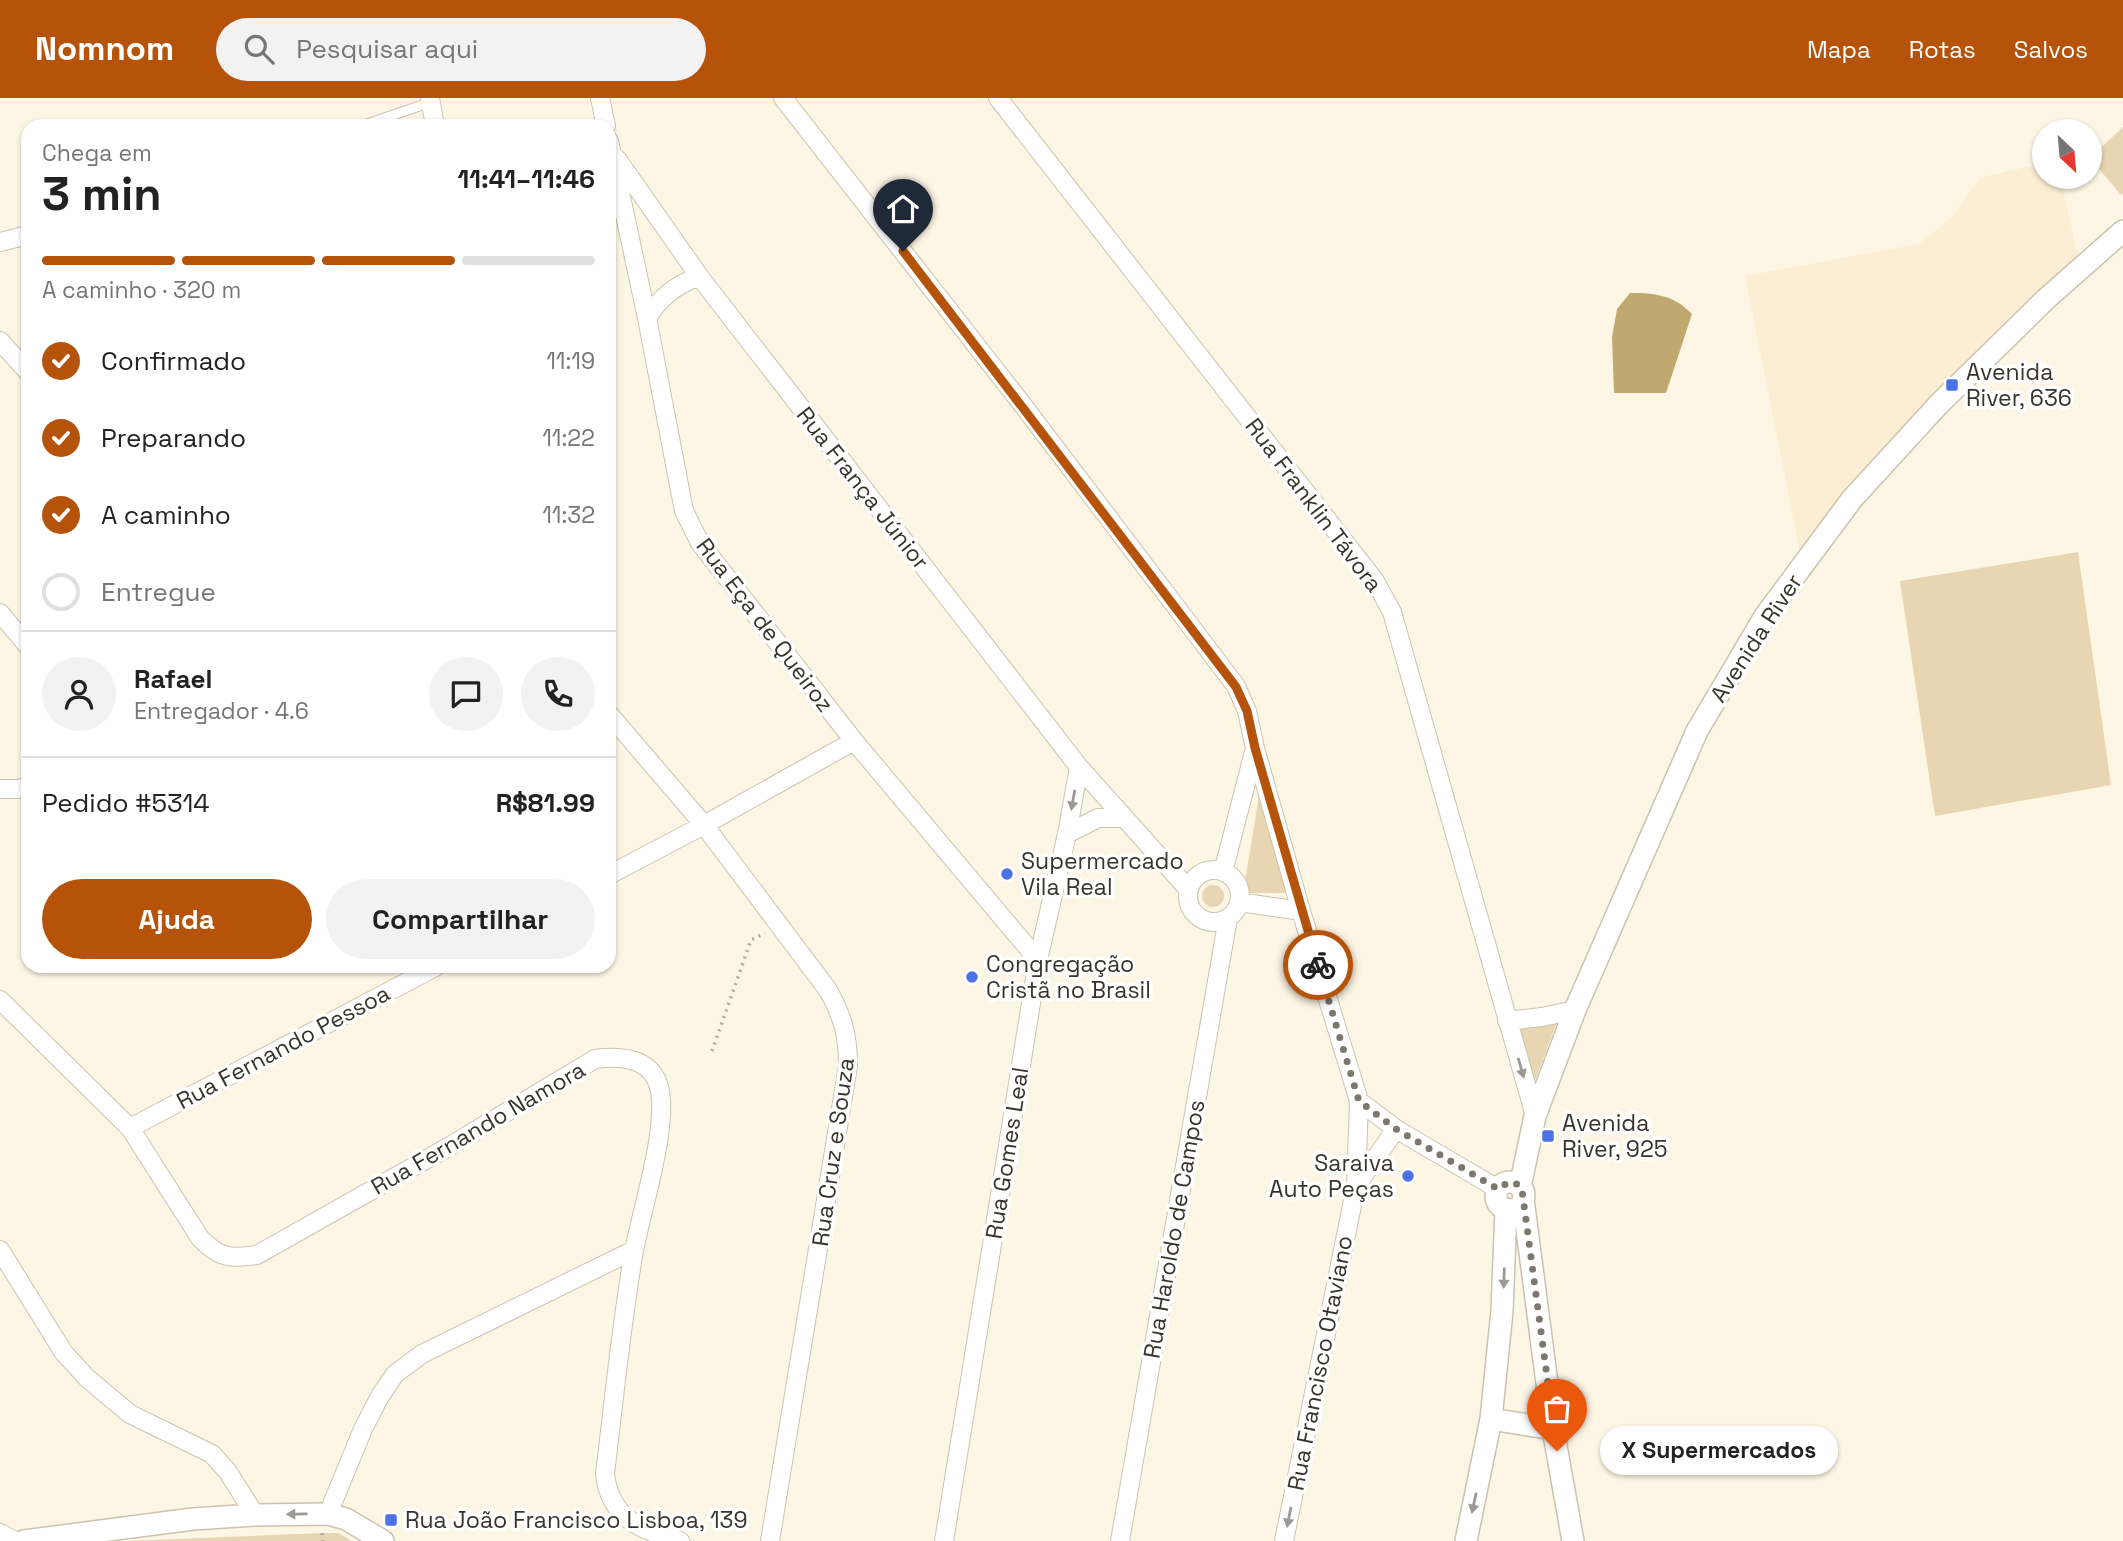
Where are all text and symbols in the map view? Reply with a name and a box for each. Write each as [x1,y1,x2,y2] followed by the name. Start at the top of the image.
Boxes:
[216,18,706,81] search box
[35,28,174,70] text: Nomnom
[240,30,278,68] icon: search
[296,32,478,66] text: Pesquisar aqui
[1807,34,1871,65] text: Mapa
[1909,34,1976,65] text: Rotas
[2014,34,2088,65] text: Salvos
[2032,119,2102,189] north arrow
[2032,119,2102,189] map controls
[42,138,152,168] text: Chega em
[457,162,595,196] text: 11:41–11:46
[42,165,162,223] text: 3 min
[873,179,933,251] pin
[884,190,922,228] icon: home
[42,275,241,305] text: A caminho · 320 m
[42,342,80,380] icon: check
[101,344,246,378] text: Confirmado
[546,346,595,376] text: 11:19
[1966,357,2072,413] place label: Avenida River, 636
[1944,377,1960,393] marker: Avenida River, 636
[790,401,936,575] street label: Rua França Júnior
[1239,412,1389,598] street label: Rua Franklin Távora
[42,419,80,457] icon: check
[101,421,246,455] text: Preparando
[542,423,595,453] text: 11:22
[42,496,80,534] icon: check
[101,498,231,532] text: A caminho
[542,500,595,530] text: 11:32
[690,532,840,718] street label: Rua Eça de Queiroz
[1703,568,1809,708] street label: Avenida River
[101,575,216,609] text: Entregue
[42,657,116,731] button: person
[429,657,503,731] button: chat
[521,657,595,731] button: phone
[134,662,212,696] text: Rafael
[134,696,309,726] text: Entregador · 4.6
[42,786,210,820] text: Pedido #5314
[496,786,595,820] text: R$81.99
[1067,790,1078,812] one-way arrow
[1021,846,1184,902] place label: Supermercado Vila Real
[999,866,1015,882] marker: Supermercado Vila Real
[42,879,312,959] button: Ajuda
[326,879,595,959] button: Compartilhar
[1283,930,1353,1000] courier
[1299,946,1337,984] icon: bike
[986,949,1151,1005] place label: Congregação Cristã no Brasil
[964,969,980,985] marker: Congregação Cristã no Brasil
[171,978,395,1116] street label: Rua Fernando Pessoa
[365,1054,591,1202] street label: Rua Fernando Namora
[805,1056,861,1248] street label: Rua Cruz e Souza
[1517,1058,1527,1079] one-way arrow
[979,1065,1035,1241] street label: Rua Gomes Leal
[1136,1097,1212,1361] street label: Rua Haroldo de Campos
[1562,1108,1668,1164] place label: Avenida River, 925
[1540,1128,1556,1144] marker: Avenida River, 925
[1269,1148,1394,1204] place label: Saraiva Auto Peças
[1400,1168,1416,1184] marker: Saraiva Auto Peças
[1281,1233,1359,1493] street label: Rua Francisco Otaviano
[1498,1267,1509,1289] one-way arrow
[1527,1379,1587,1451] pin
[1538,1390,1576,1428] icon: bag
[1599,1426,1837,1476] callout: X Supermercados
[1622,1435,1816,1465] text: X Supermercados
[1468,1492,1479,1514] one-way arrow
[405,1505,748,1535] place label: Rua João Francisco Lisboa, 139
[1284,1506,1295,1528] one-way arrow
[285,1509,307,1520] one-way arrow
[383,1512,399,1528] marker: Rua João Francisco Lisboa, 139

